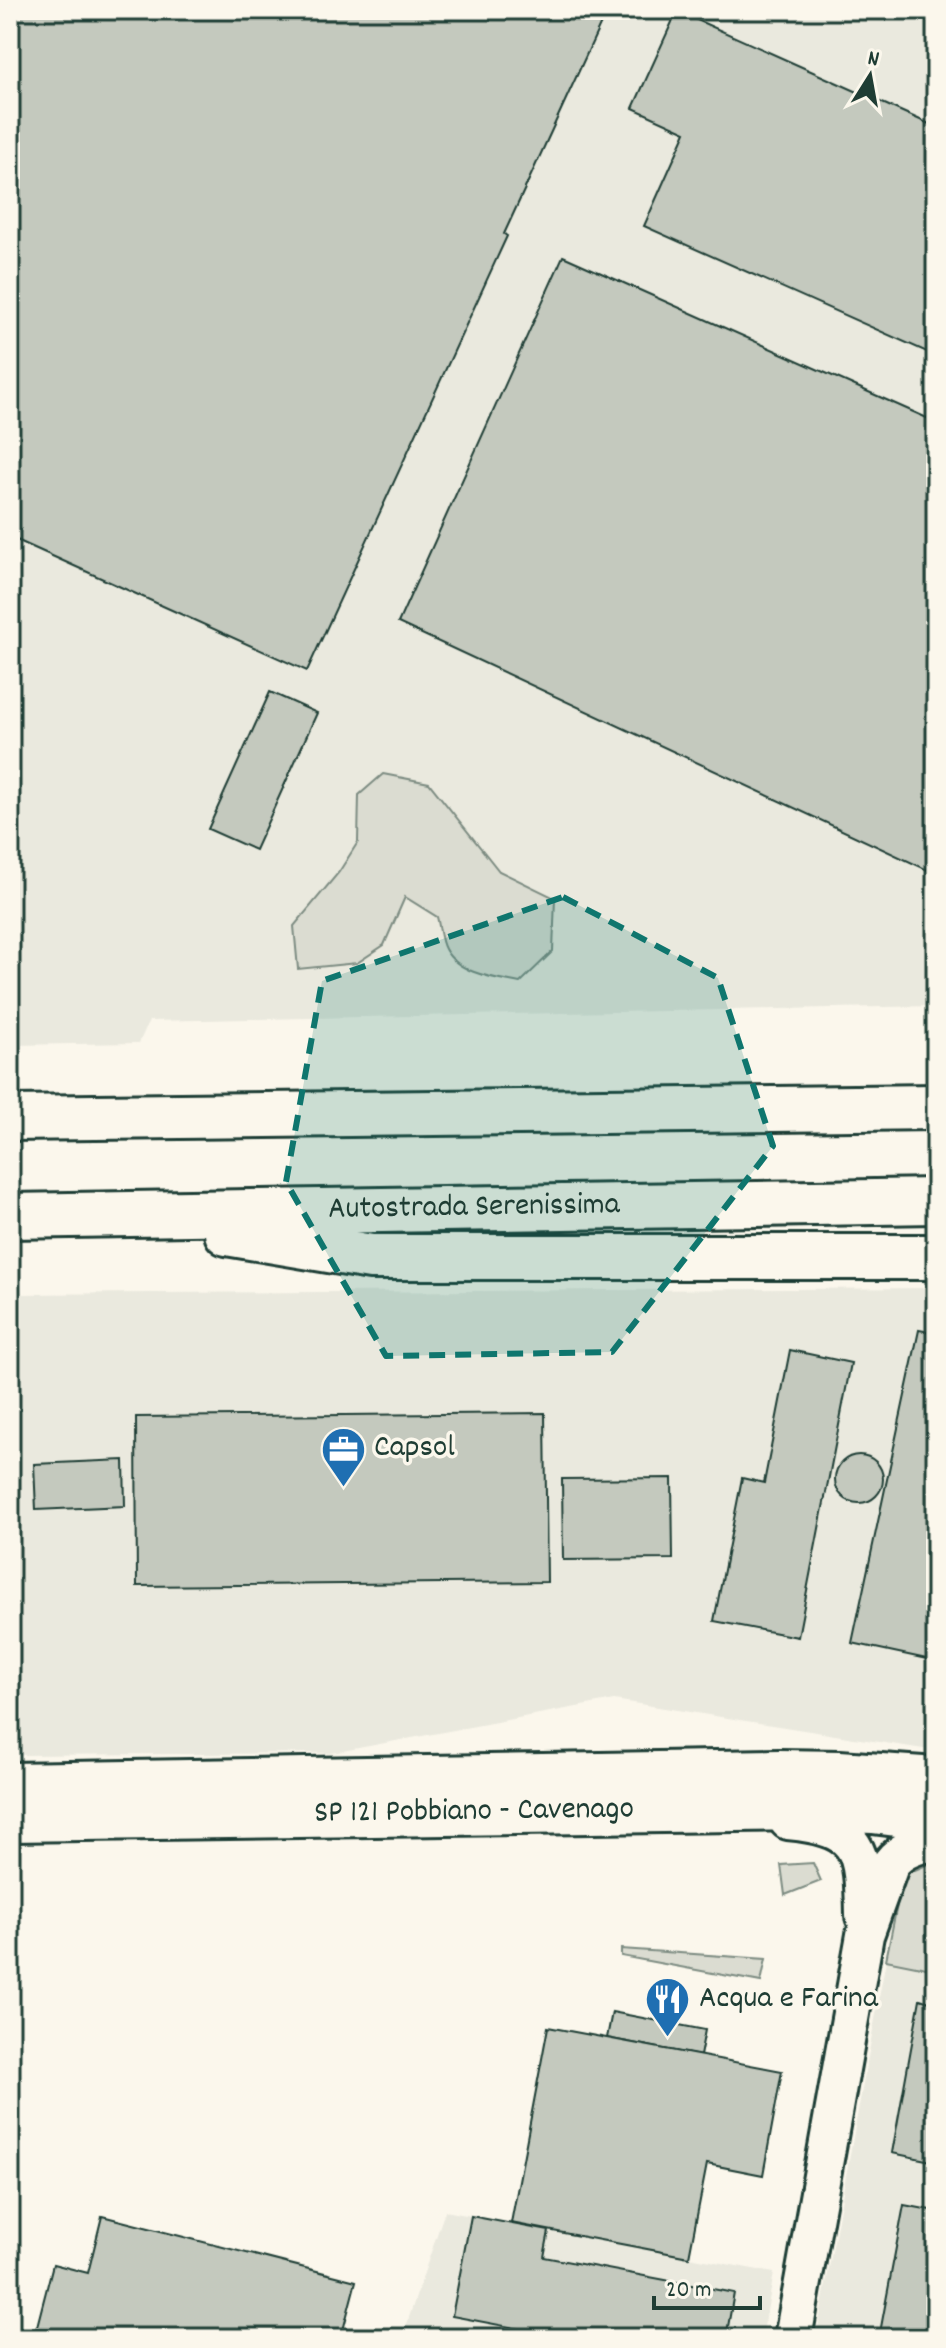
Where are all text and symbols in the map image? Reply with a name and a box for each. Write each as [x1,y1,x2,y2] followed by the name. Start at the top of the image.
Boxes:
[830,36,910,116] north arrow
[865,44,882,76] text: N
[328,1183,621,1234] street label: Autostrada Serenissima
[319,1425,367,1488] office icon: Capsol
[374,1426,455,1472] place label: Capsol
[314,1787,634,1838] street label: SP 121 Pobbiano - Cavenago
[644,1976,692,2039] restaurant icon: Acqua e Farina
[699,1977,879,2023] place label: Acqua e Farina
[654,2260,760,2310] scale bar
[666,2274,712,2308] text: 20 m

